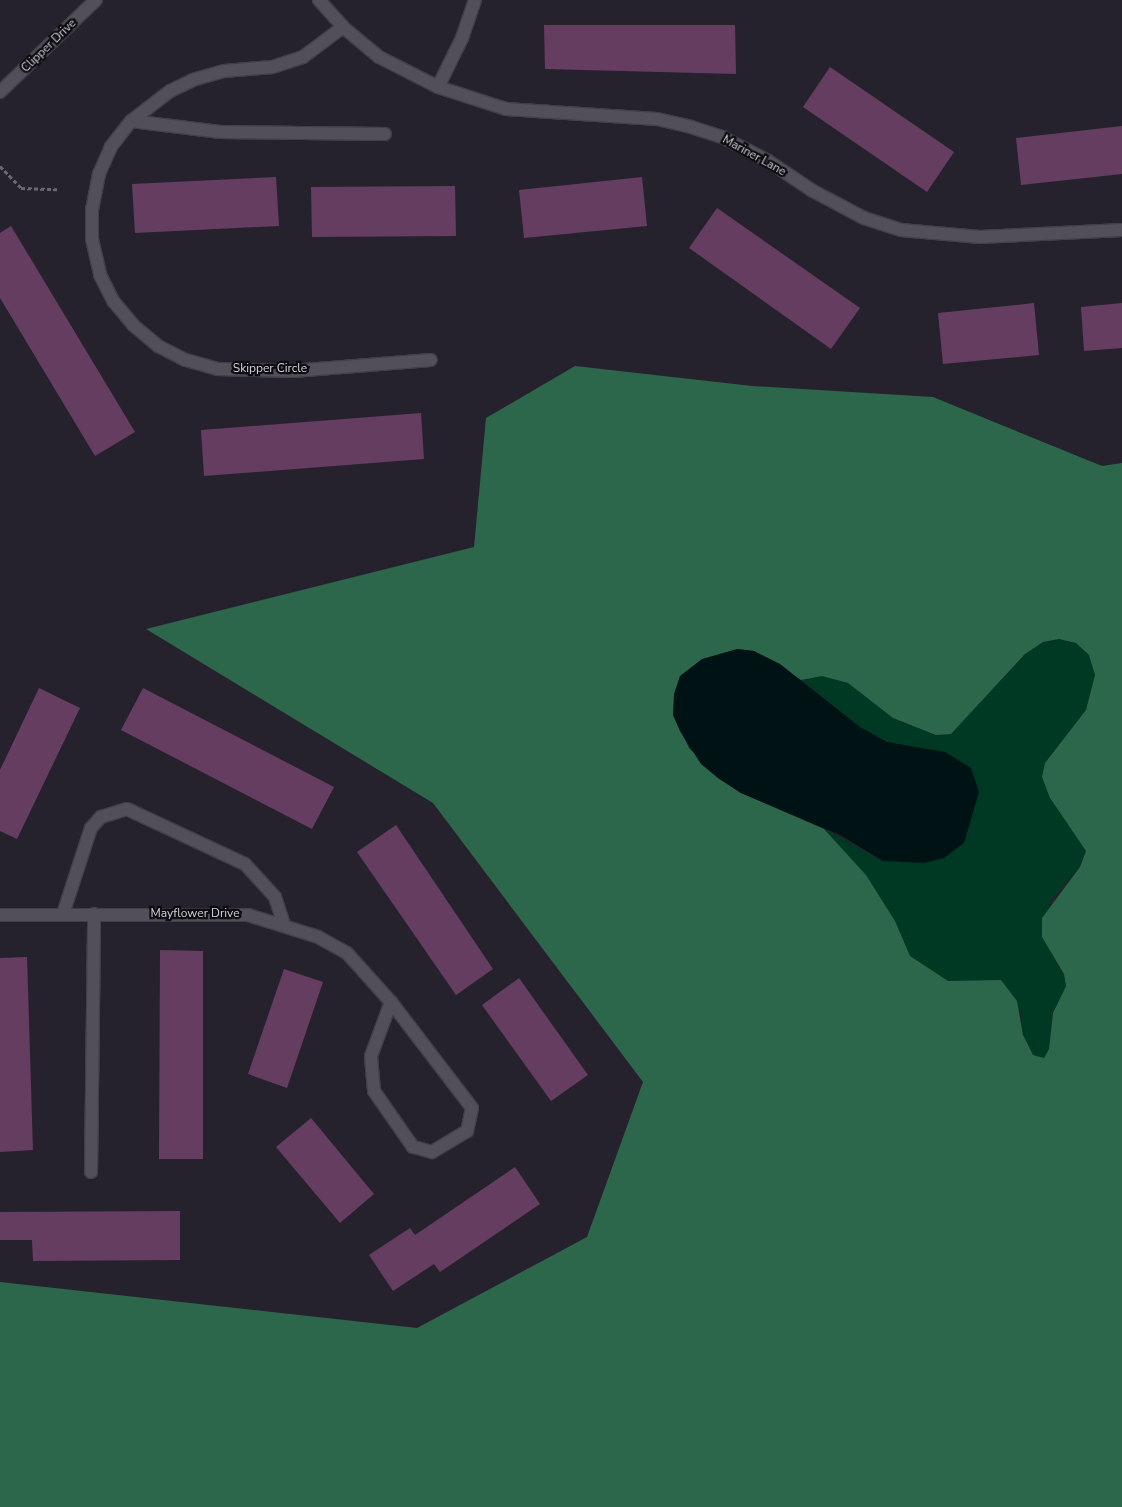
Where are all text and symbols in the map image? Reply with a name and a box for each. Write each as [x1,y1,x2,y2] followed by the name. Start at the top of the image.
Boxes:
[19,16,79,76] street label: Clipper Drive
[720,133,788,179] street label: Mariner Lane
[233,362,307,376] street label: Skipper Circle
[150,907,240,921] street label: Mayflower Drive

